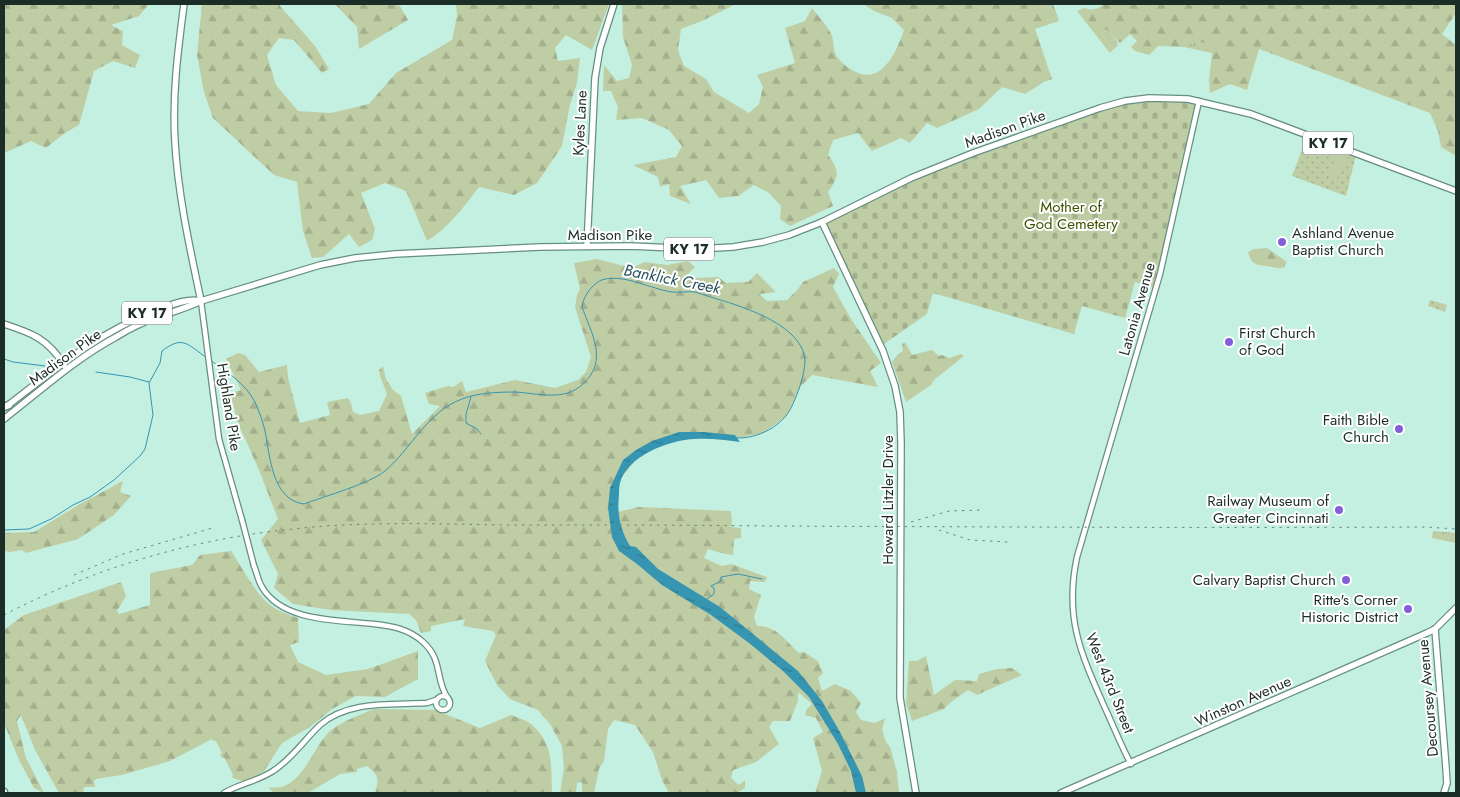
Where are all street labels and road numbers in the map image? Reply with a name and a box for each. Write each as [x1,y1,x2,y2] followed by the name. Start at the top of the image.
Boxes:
[567,89,593,156] street label: Kyles Lane
[961,104,1049,154] street label: Madison Pike
[1303,132,1353,154] road number: KY 17
[568,224,653,246] street label: Madison Pike
[664,238,714,260] road number: KY 17
[1113,260,1161,358] street label: Latonia Avenue
[122,302,172,324] road number: KY 17
[24,323,106,391] street label: Madison Pike
[211,361,247,453] street label: Highland Pike
[877,435,899,565] street label: Howard Litzler Drive
[1080,630,1140,737] street label: West 43rd Street
[1412,638,1444,758] street label: Decoursey Avenue
[1191,670,1295,732] street label: Winston Avenue

